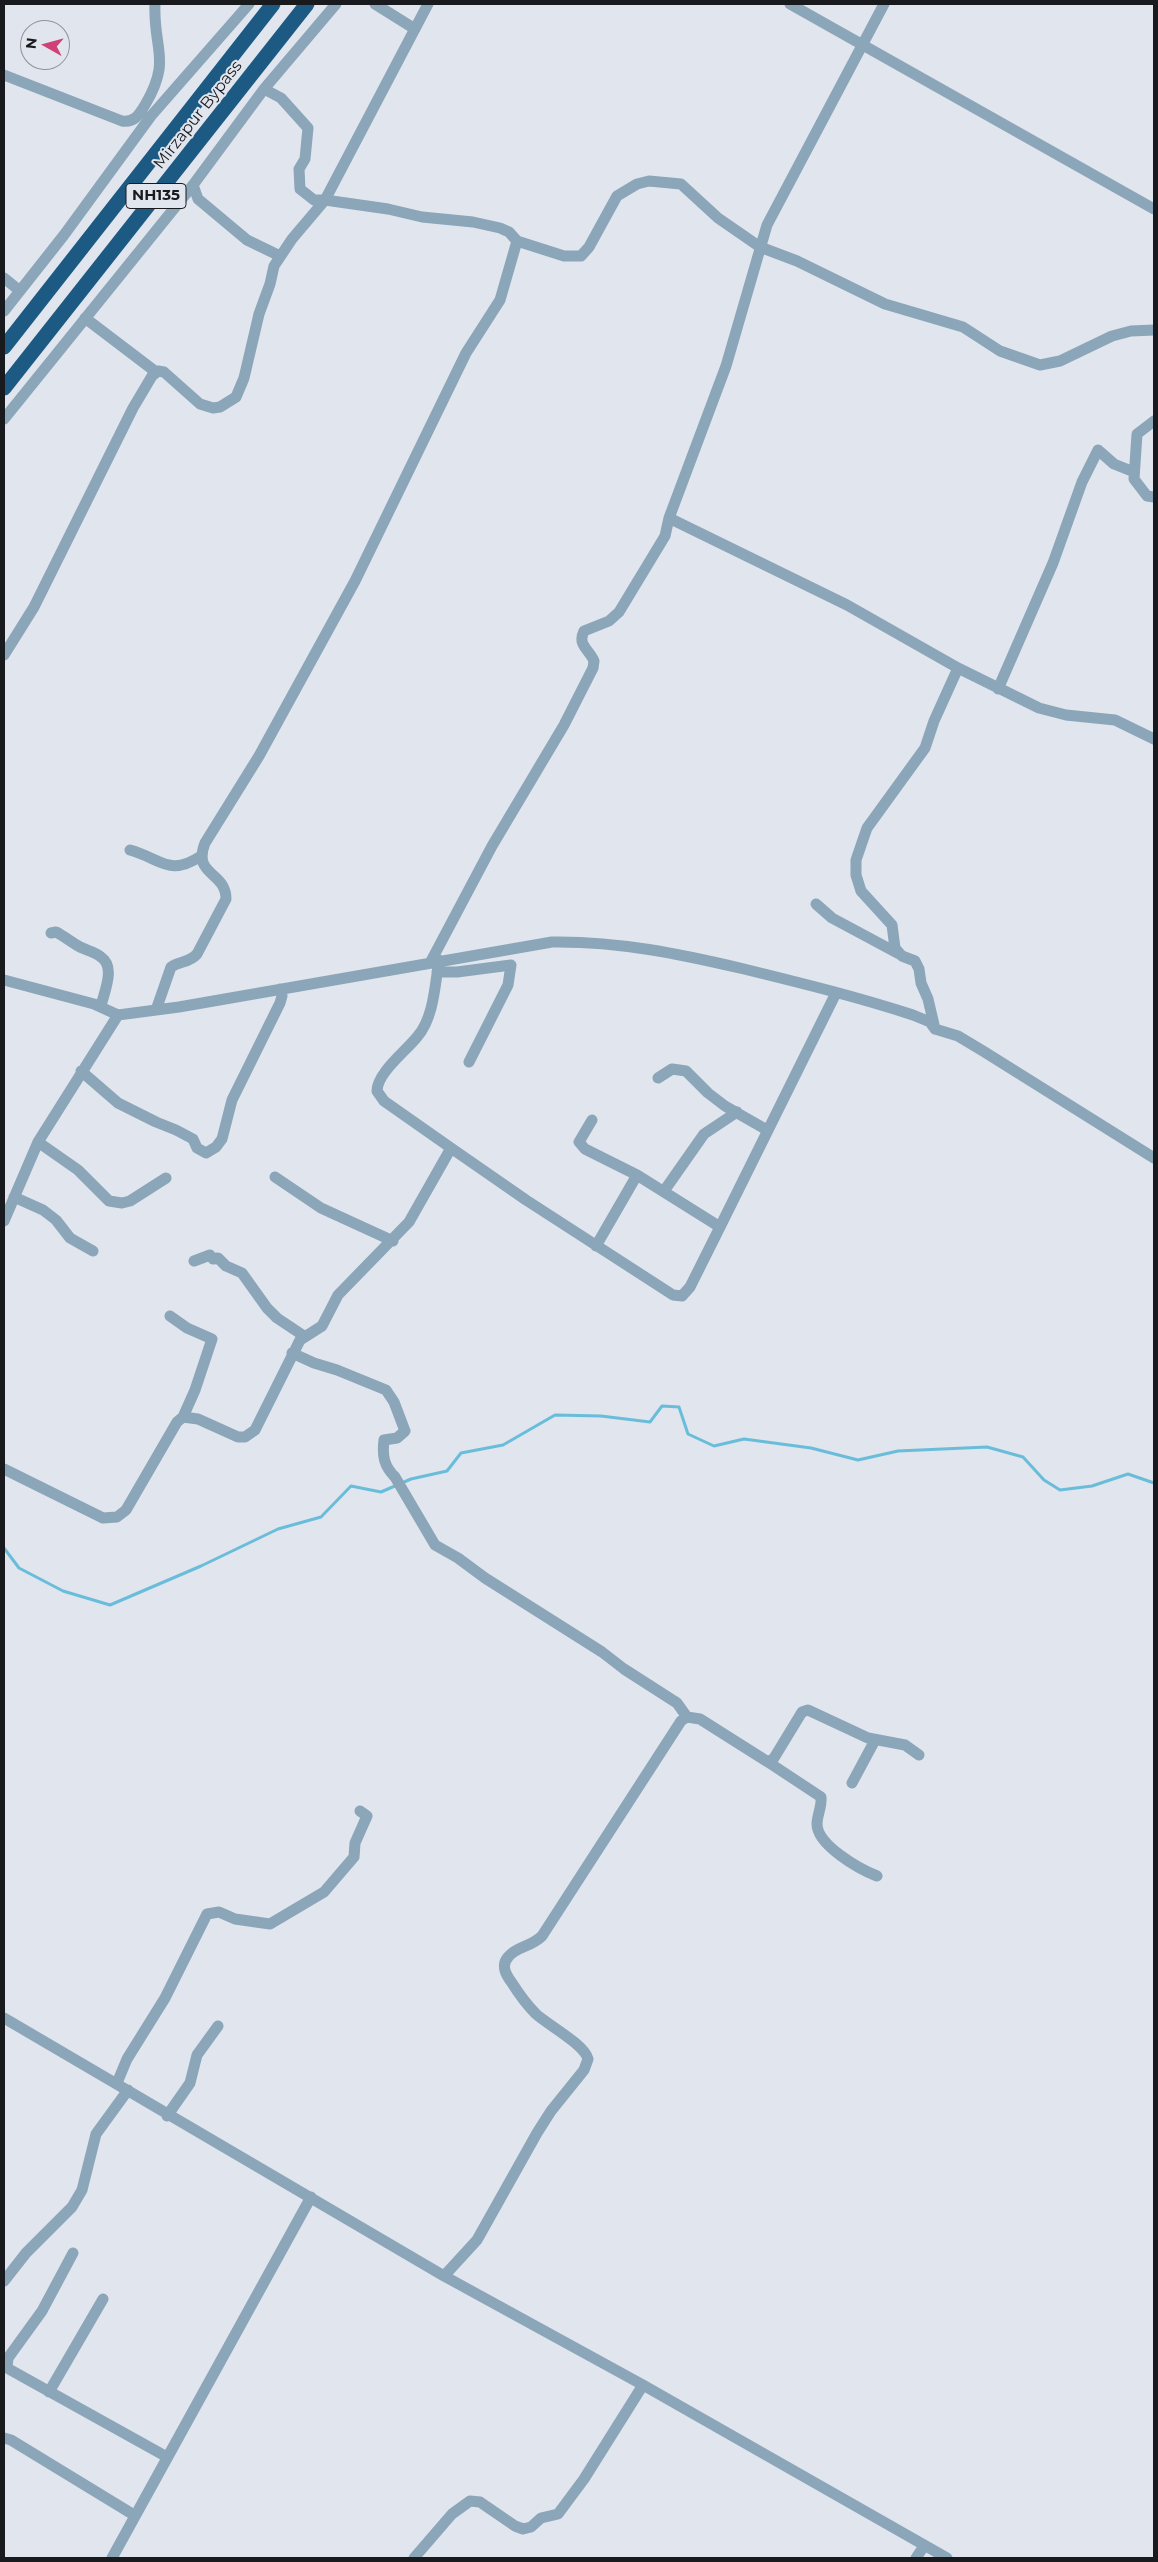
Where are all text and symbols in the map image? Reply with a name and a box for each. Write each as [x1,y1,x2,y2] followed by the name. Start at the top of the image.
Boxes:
[20,20,70,70] north arrow
[21,37,41,50] text: N
[150,57,246,173] street label: Mirzapur Bypass
[126,184,186,208] road number: NH135

